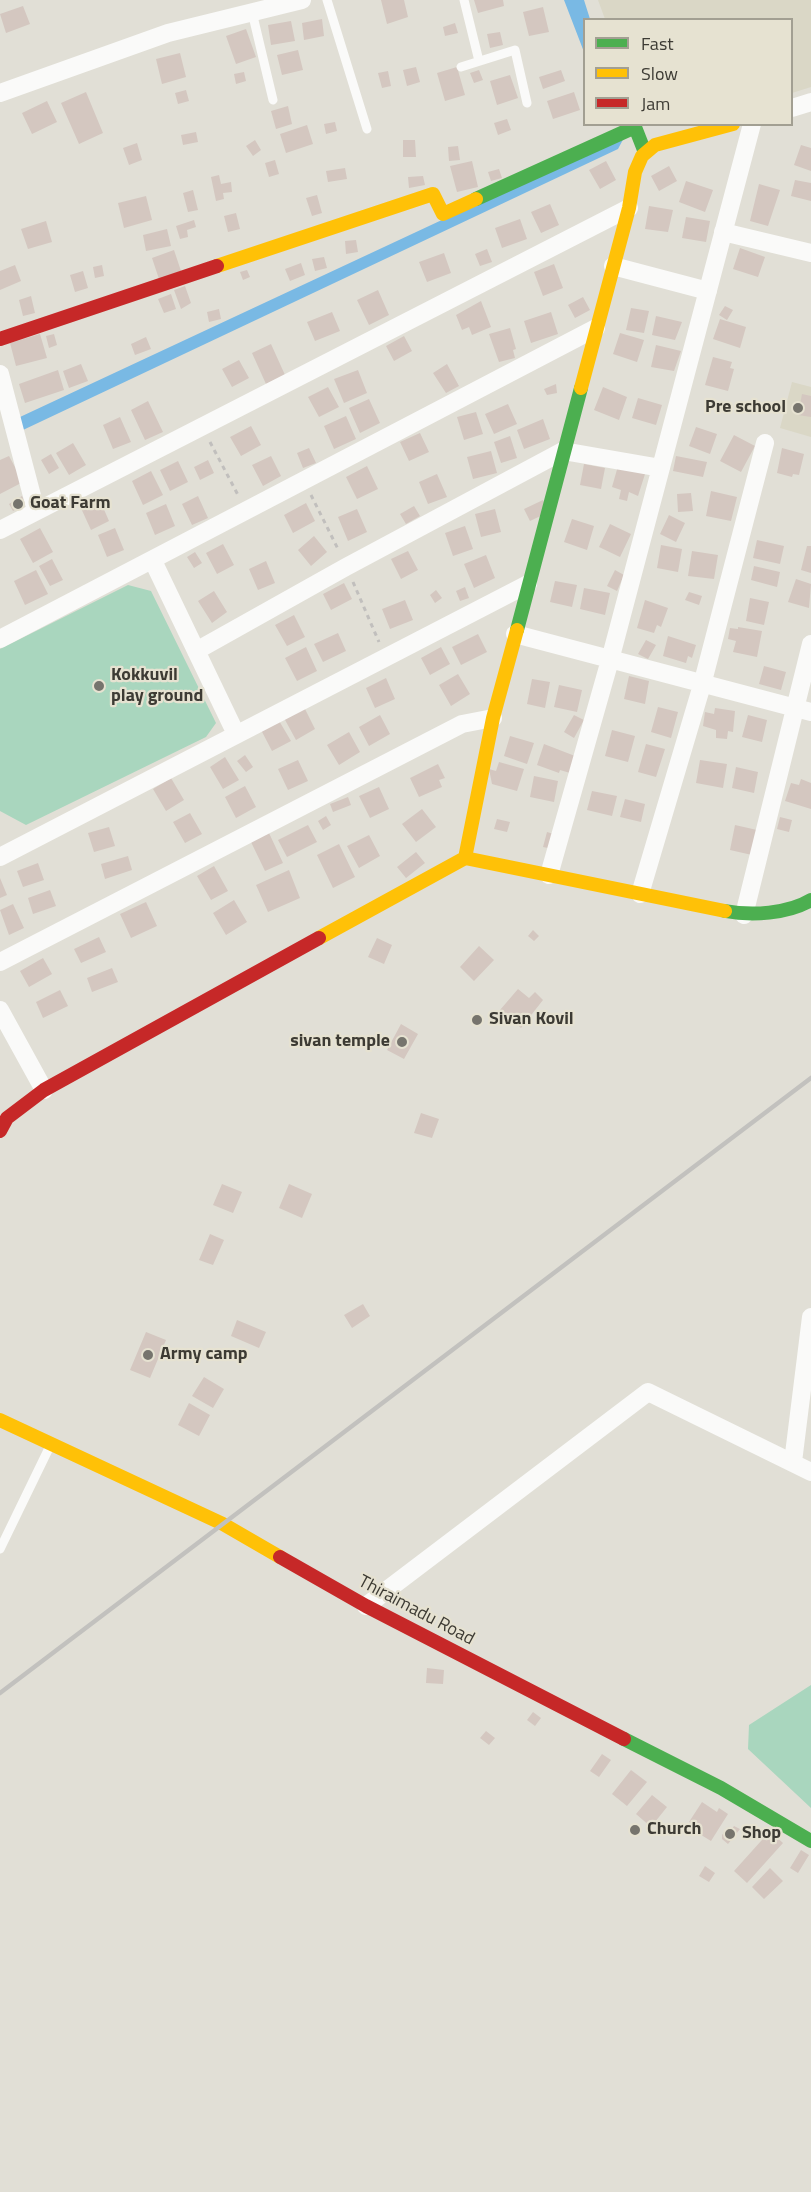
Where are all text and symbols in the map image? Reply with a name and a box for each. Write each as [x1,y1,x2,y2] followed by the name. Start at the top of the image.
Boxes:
[583,18,793,126] legend
[641,30,674,57] text: Fast
[641,60,678,87] text: Slow
[641,90,670,117] text: Jam
[705,397,786,419] place label: Pre school
[791,401,805,415] marker: Pre school
[30,493,111,515] place label: Goat Farm
[11,497,25,511] marker: Goat Farm
[111,665,203,708] place label: Kokkuvil play ground
[92,679,106,693] marker: Kokkuvil play ground
[489,1009,574,1031] place label: Sivan Kovil
[470,1013,484,1027] marker: Sivan Kovil
[290,1031,390,1053] place label: sivan temple
[395,1035,409,1049] marker: sivan temple
[160,1344,248,1366] place label: Army camp
[141,1348,155,1362] marker: Army camp
[354,1571,478,1651] street label: Thiraimadu Road
[647,1819,701,1841] place label: Church
[628,1823,642,1837] marker: Church
[742,1823,781,1845] place label: Shop
[723,1827,737,1841] marker: Shop

